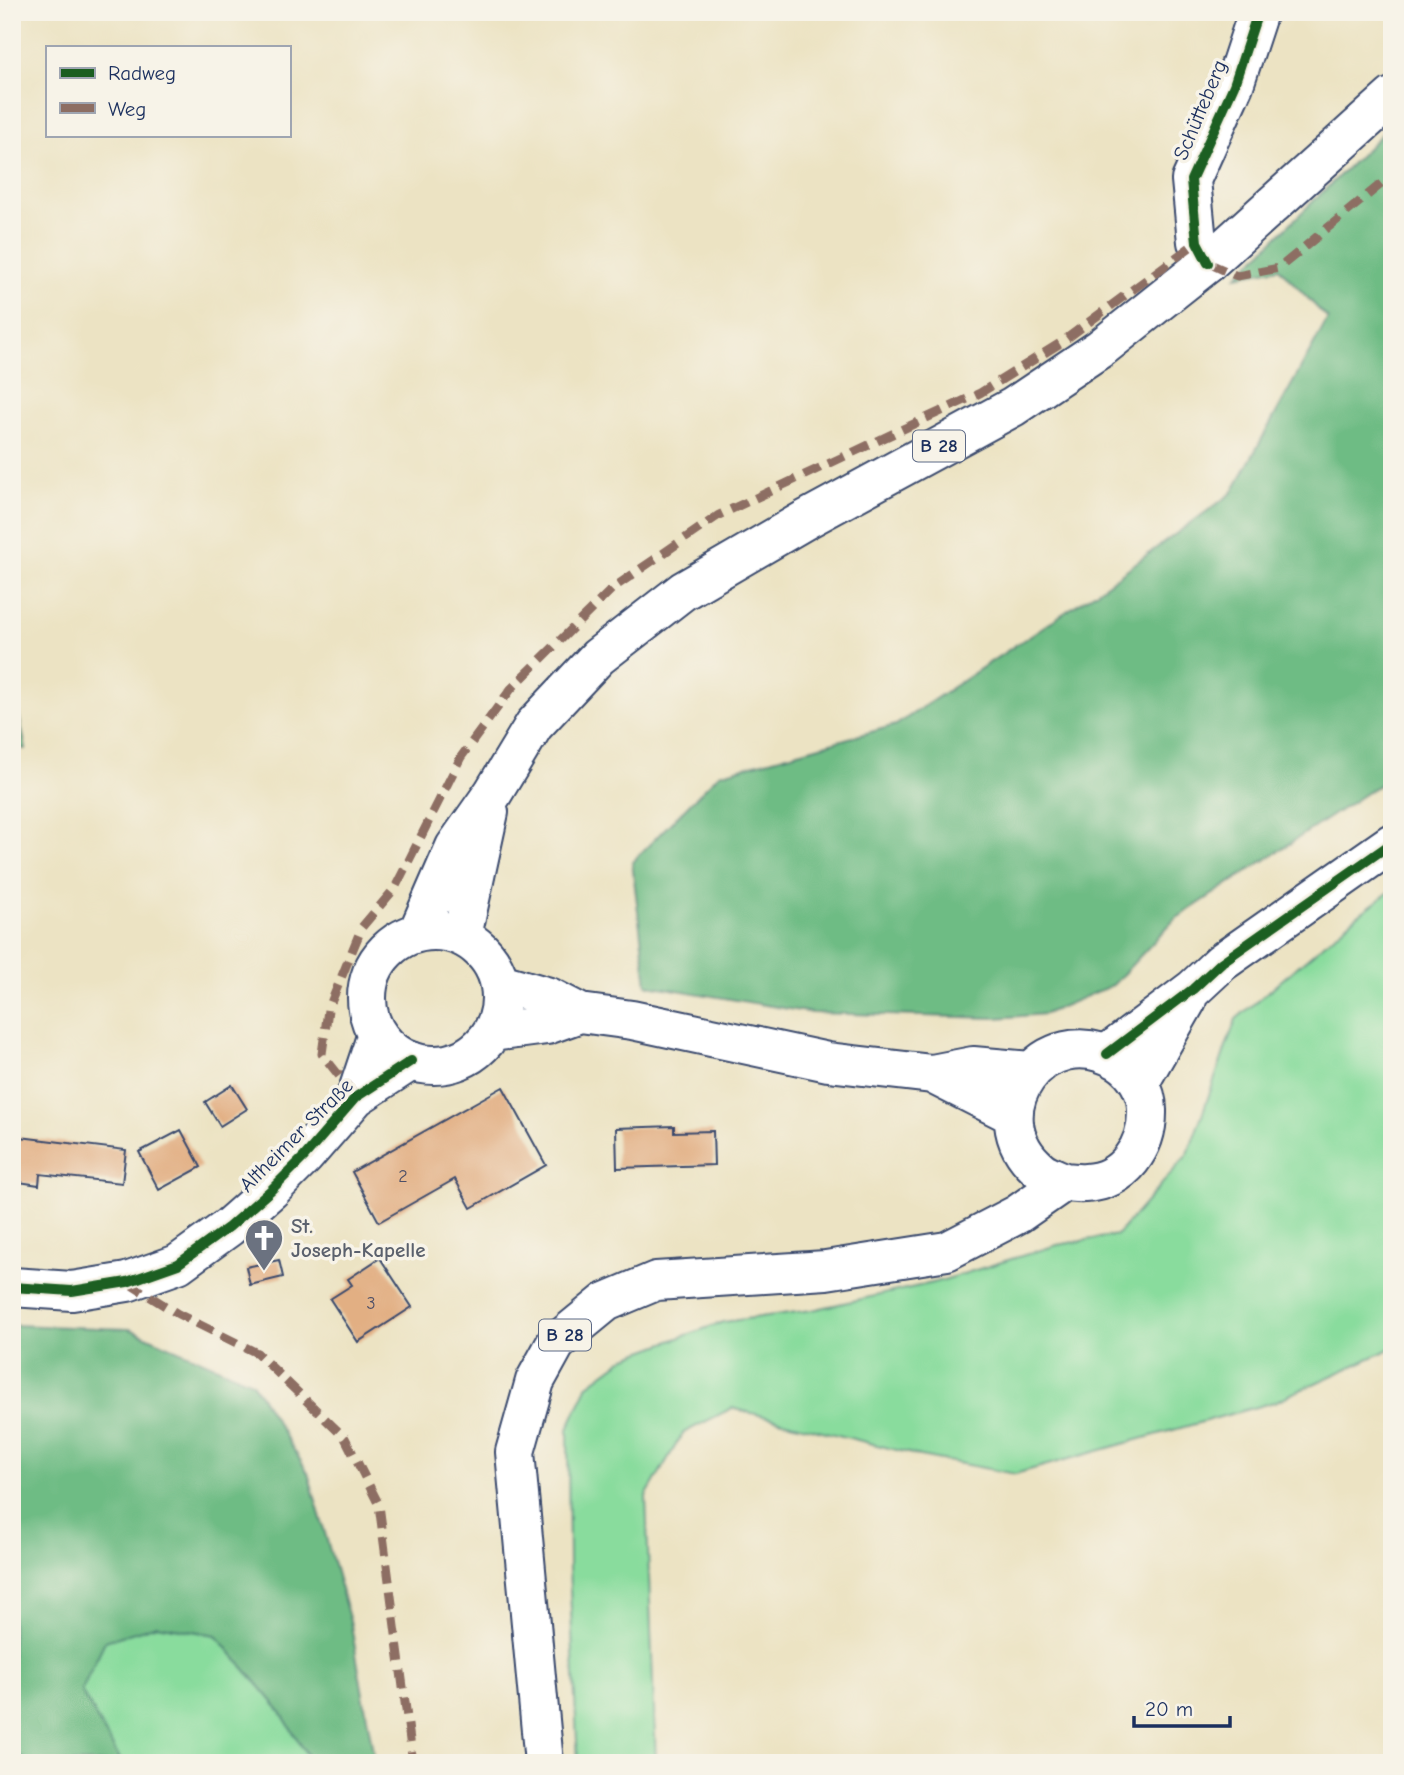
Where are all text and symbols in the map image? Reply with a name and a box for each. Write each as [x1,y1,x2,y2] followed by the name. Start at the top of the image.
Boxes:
[46,46,290,136] legend
[1168,56,1232,164] street label: Schütteberg
[108,61,176,85] text: Radweg
[108,97,146,121] text: Weg
[913,430,965,462] road number: B 28
[234,1073,358,1197] street label: Altheimer Straße
[398,1166,408,1187] house number: 2
[291,1214,426,1262] place label: St. Joseph-Kapelle
[243,1217,285,1272] church icon: St. Joseph-Kapelle
[366,1293,376,1314] house number: 3
[539,1320,591,1350] road number: B 28
[1134,1684,1231,1728] scale bar
[1145,1697,1193,1721] text: 20 m

